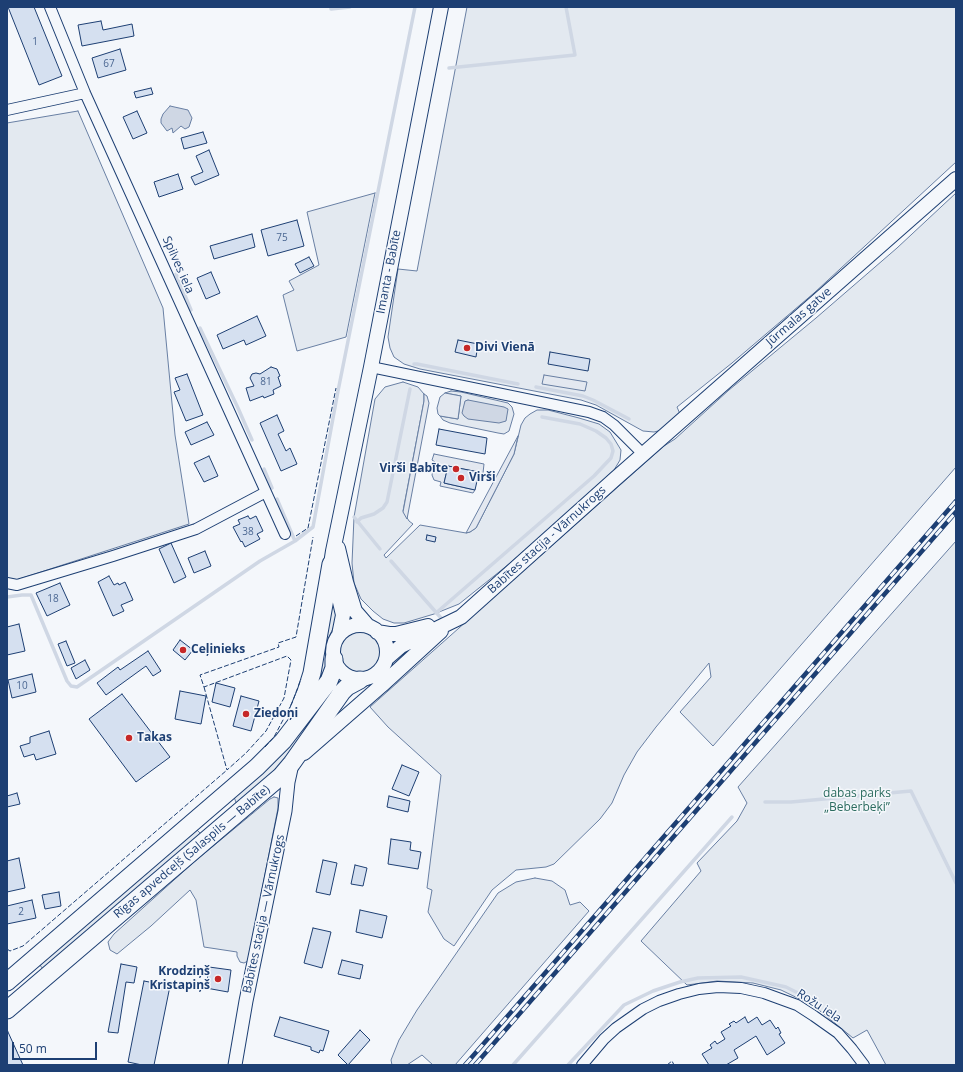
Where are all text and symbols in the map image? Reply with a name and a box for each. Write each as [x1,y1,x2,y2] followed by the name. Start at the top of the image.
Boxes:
[32,36,38,48] house number: 1
[103,58,115,70] house number: 67
[374,229,404,315] street label: Imanta - Babīte
[276,232,288,244] house number: 75
[159,234,197,296] street label: Spilves iela
[763,285,835,349] street label: Jūrmalas gatve
[475,341,535,355] place label: Divi Vienā
[462,343,472,353] marker: Divi Vienā
[260,376,272,388] house number: 81
[379,462,448,476] place label: Virši Babīte
[451,464,461,474] marker: Virši Babīte
[469,471,496,485] place label: Virši
[456,473,466,483] marker: Virši
[485,483,609,597] street label: Babītes stacija - Vārnukrogs
[242,526,254,538] house number: 38
[47,593,59,605] house number: 18
[191,643,245,657] place label: Ceļinieks
[178,645,188,655] marker: Ceļinieks
[16,680,28,692] house number: 10
[254,707,298,721] place label: Ziedoņi
[241,709,251,719] marker: Ziedoņi
[137,731,172,745] place label: Takas
[124,733,134,743] marker: Takas
[111,782,273,922] street label: Rīgas apvedceļš (Salaspils — Babīte)
[823,787,891,815] park label: dabas parks „Beberbeķi”
[240,833,288,995] street label: Babītes stacija — Vārnukrogs
[18,906,24,918] house number: 2
[149,965,210,993] place label: Krodziņš Kristapiņš
[213,974,223,984] marker: Krodziņš Kristapiņš
[794,986,844,1026] street label: Rožu iela
[14,1034,99,1060] scale bar
[19,1040,47,1057] text: 50 m

